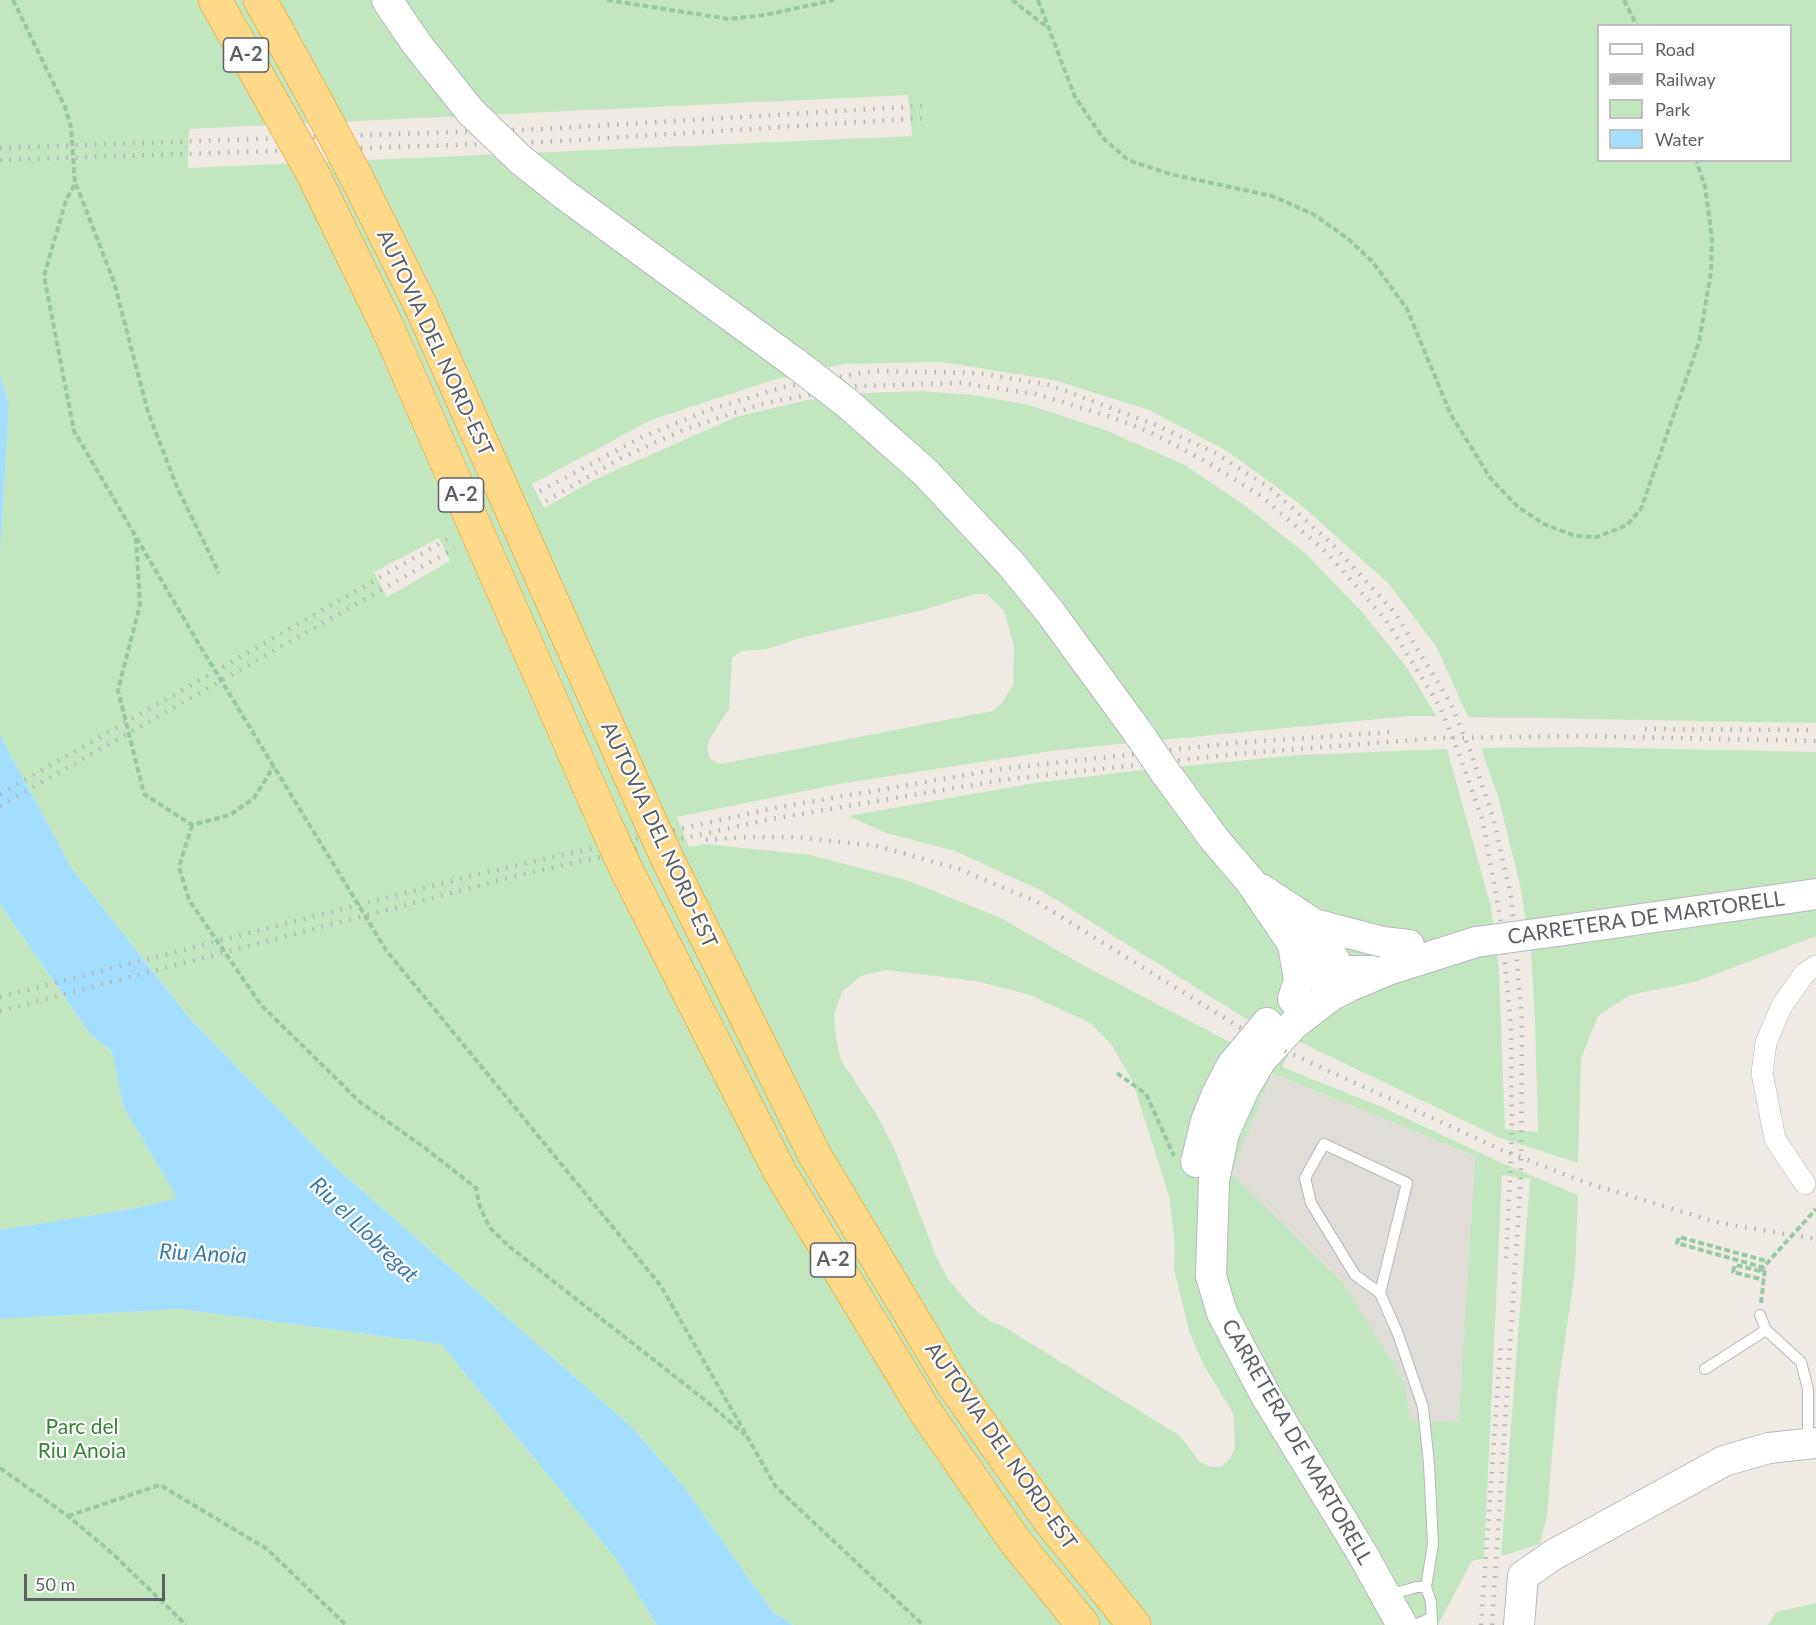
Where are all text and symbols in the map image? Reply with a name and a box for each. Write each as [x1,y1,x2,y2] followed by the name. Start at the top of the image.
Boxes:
[1597,24,1792,162] legend
[224,38,268,72] road number: A-2
[1655,38,1695,60] text: Road
[1655,68,1716,90] text: Railway
[1655,98,1690,120] text: Park
[1655,128,1704,150] text: Water
[371,226,499,460] street label: AUTOVIA DEL NORD-EST
[438,478,484,512] road number: A-2
[595,718,723,952] street label: AUTOVIA DEL NORD-EST
[1506,886,1786,950] street label: CARRETERA DE MARTORELL
[304,1172,424,1288] water label: Riu el Llobregat
[158,1239,248,1269] water label: Riu Anoia
[810,1243,856,1277] road number: A-2
[1216,1315,1378,1569] street label: CARRETERA DE MARTORELL
[920,1338,1082,1554] street label: AUTOVIA DEL NORD-EST
[38,1414,126,1464] park label: Parc del Riu Anoia
[27,1562,168,1600] scale bar
[35,1573,75,1595] text: 50 m

